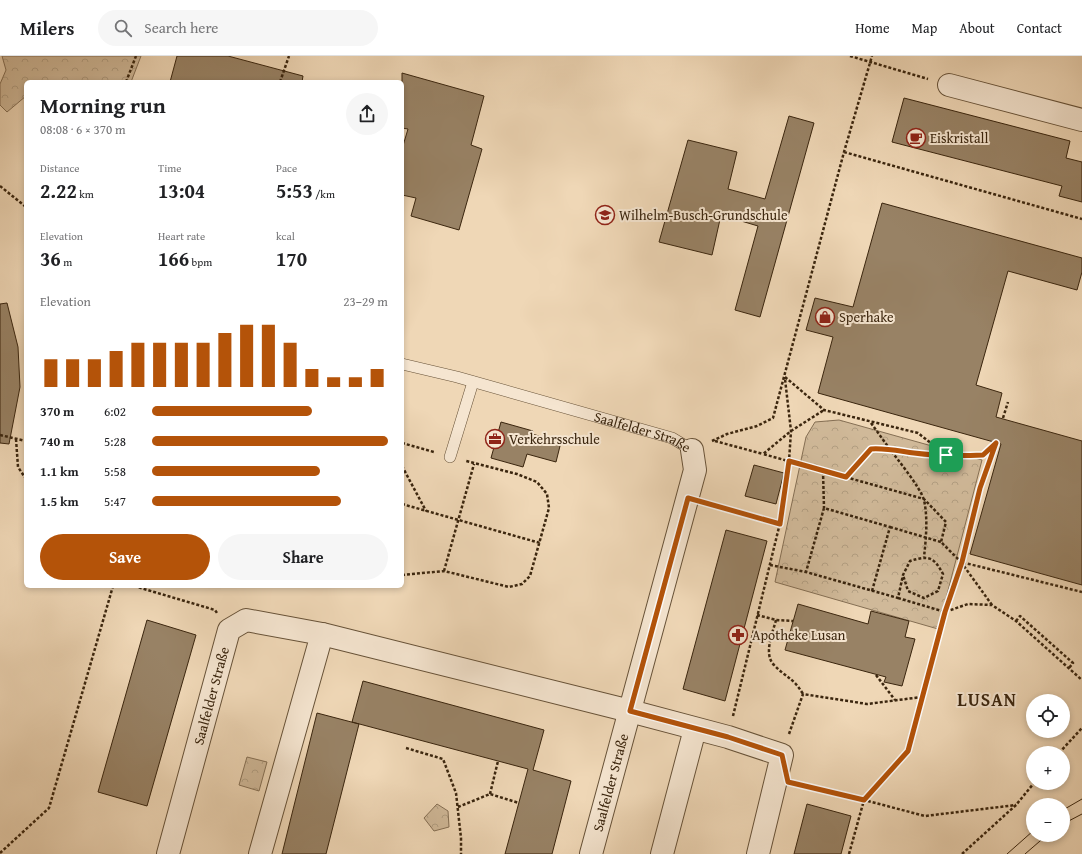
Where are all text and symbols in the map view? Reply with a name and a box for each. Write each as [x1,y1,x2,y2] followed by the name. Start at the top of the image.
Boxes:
[98,10,378,46] search box
[20,14,74,42] text: Milers
[112,17,134,39] icon: search
[144,17,218,38] text: Search here
[855,18,890,38] text: Home
[912,18,937,38] text: Map
[959,18,995,38] text: About
[1017,18,1062,38] text: Contact
[40,89,166,121] text: Morning run
[346,93,388,135] button: share
[40,120,126,139] text: 08:08 · 6 × 370 m
[905,127,927,149] cafe icon: Eiskristall
[930,128,988,148] place label: Eiskristall
[40,160,79,176] text: Distance
[158,160,181,176] text: Time
[276,160,297,176] text: Pace
[40,176,77,205] text: 2.22
[158,176,205,205] text: 13:04
[276,176,313,205] text: 5:53
[77,186,94,202] text: km
[313,186,335,202] text: /km
[594,204,616,226] school or university icon: Wilhelm-Busch-Grundschule
[619,205,788,225] place label: Wilhelm-Busch-Grundschule
[40,228,83,244] text: Elevation
[158,228,205,244] text: Heart rate
[276,228,295,244] text: kcal
[40,244,61,273] text: 36
[158,244,189,273] text: 166
[276,244,307,273] text: 170
[61,254,72,270] text: m
[189,254,212,270] text: bpm
[40,292,91,311] text: Elevation
[343,292,388,311] text: 23–29 m
[814,306,836,328] shop icon: Sperhake
[839,307,894,327] place label: Sperhake
[40,402,74,421] text: 370 m
[104,402,126,421] text: 6:02
[592,406,695,457] street label: Saalfelder Straße
[484,428,506,450] office icon: Verkehrsschule
[509,429,600,449] place label: Verkehrsschule
[40,432,74,451] text: 740 m
[104,432,126,451] text: 5:28
[929,438,963,472] pin
[935,444,957,466] icon: arrive
[40,462,79,481] text: 1.1 km
[104,462,126,481] text: 5:58
[40,492,79,511] text: 1.5 km
[104,492,126,511] text: 5:47
[40,534,210,580] button: Save
[218,534,388,580] button: Share
[727,624,749,646] pharmacy icon: Apotheke Lusan
[752,625,846,645] place label: Apotheke Lusan
[188,644,234,747] street label: Saalfelder Straße
[957,686,1017,713] district label: LUSAN
[1026,694,1070,842] map controls
[1026,694,1070,738] button: locate
[588,731,633,834] street label: Saalfelder Straße
[1026,746,1070,790] button: +
[1026,798,1070,842] button: −

